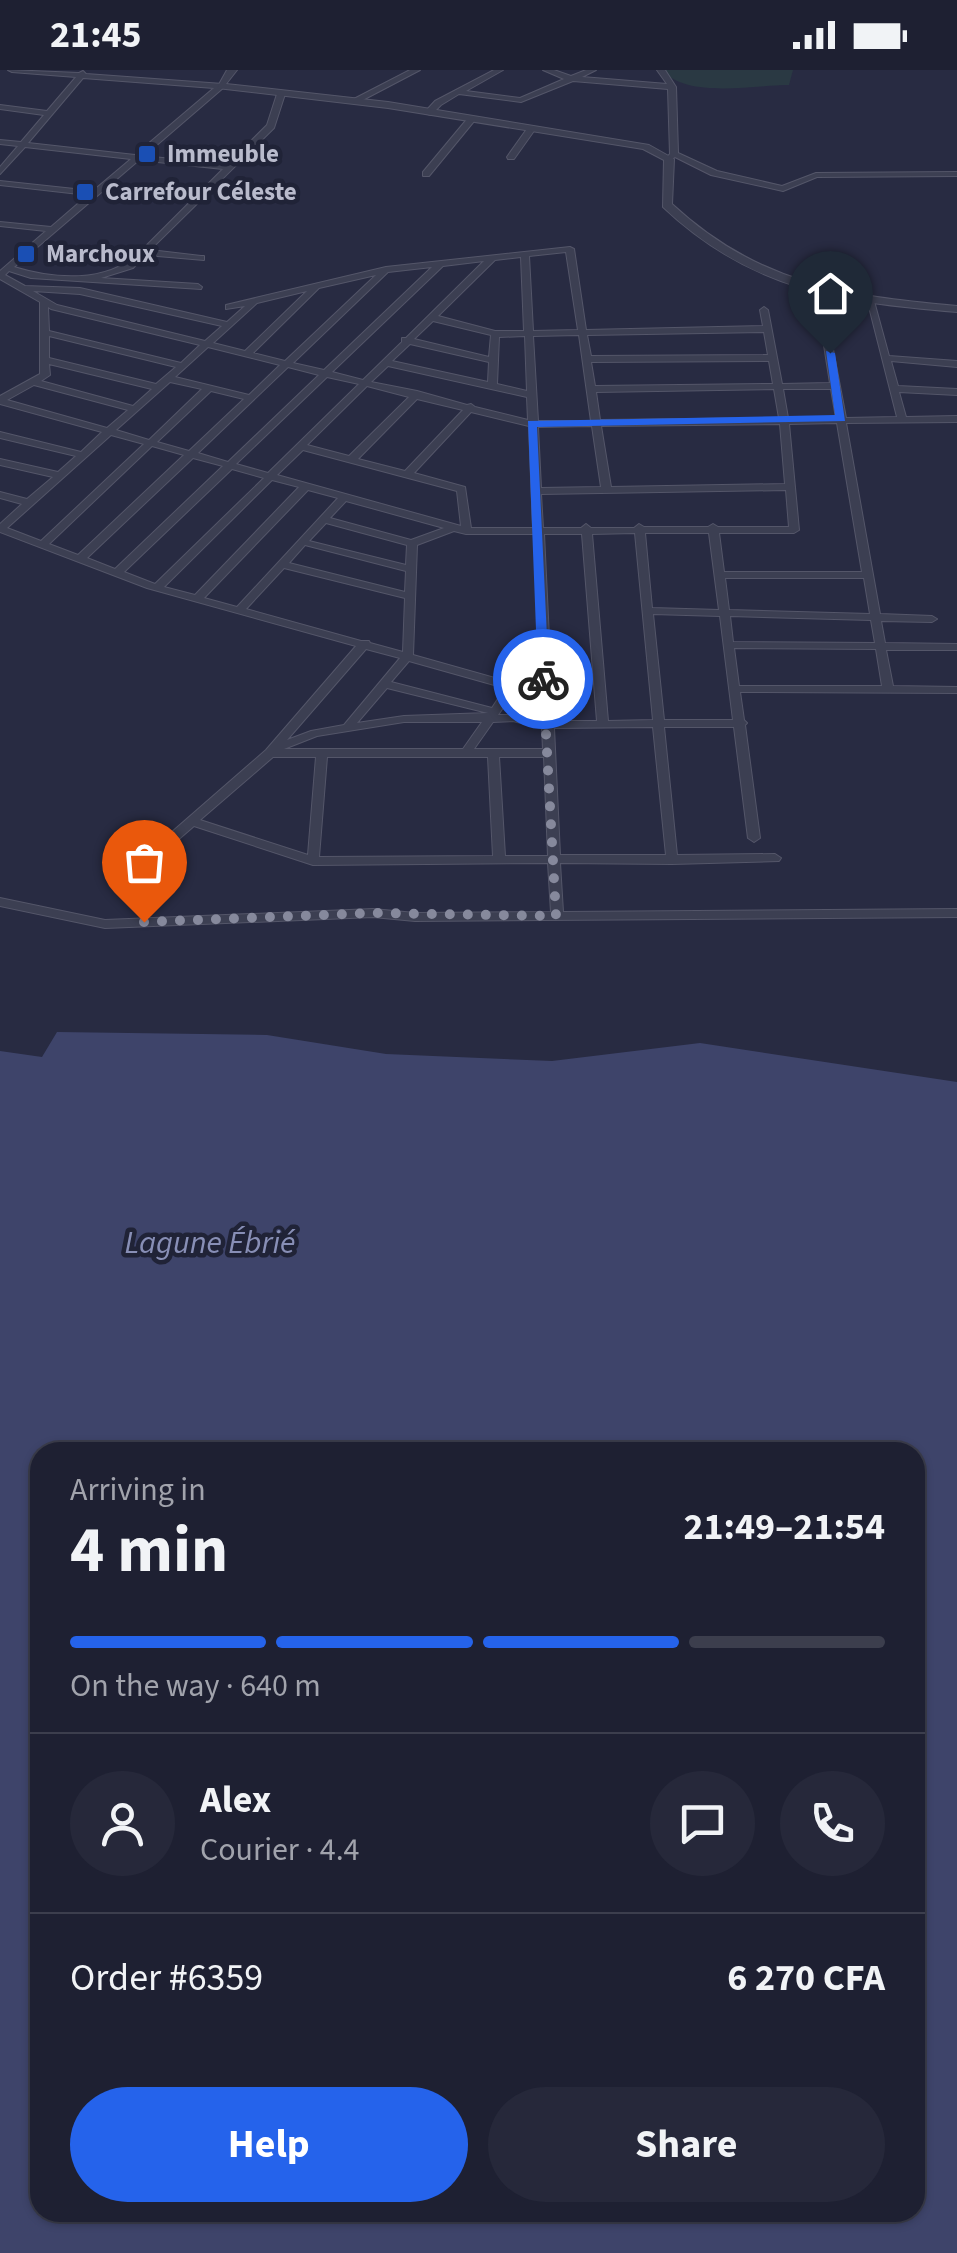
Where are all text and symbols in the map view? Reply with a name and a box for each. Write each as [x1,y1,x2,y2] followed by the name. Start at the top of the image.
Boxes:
[50,8,142,62] text: 21:45
[167,136,279,172] place label: Immeuble
[136,143,158,165] marker: Immeuble
[105,174,297,210] place label: Carrefour Céleste
[74,181,96,203] marker: Carrefour Céleste
[46,236,155,272] place label: Marchoux
[15,243,37,265] marker: Marchoux
[788,251,873,354] pin
[803,266,858,321] icon: home
[493,629,593,729] courier
[516,652,571,707] icon: bike
[102,820,187,923] pin
[117,835,172,890] icon: bag
[125,1220,296,1266] water label: Lagune Ébrié
[70,1467,206,1513] text: Arriving in
[683,1500,885,1554] text: 21:49–21:54
[70,1504,228,1597] text: 4 min
[70,1663,321,1709] text: On the way · 640 m
[70,1771,175,1876] button: person
[650,1771,755,1876] button: chat
[780,1771,885,1876] button: phone
[200,1773,271,1827] text: Alex
[200,1827,360,1873] text: Courier · 4.4
[70,1951,263,2005] text: Order #6359
[727,1951,885,2005] text: 6 270 CFA
[70,2087,468,2202] button: Help
[488,2087,885,2202] button: Share

